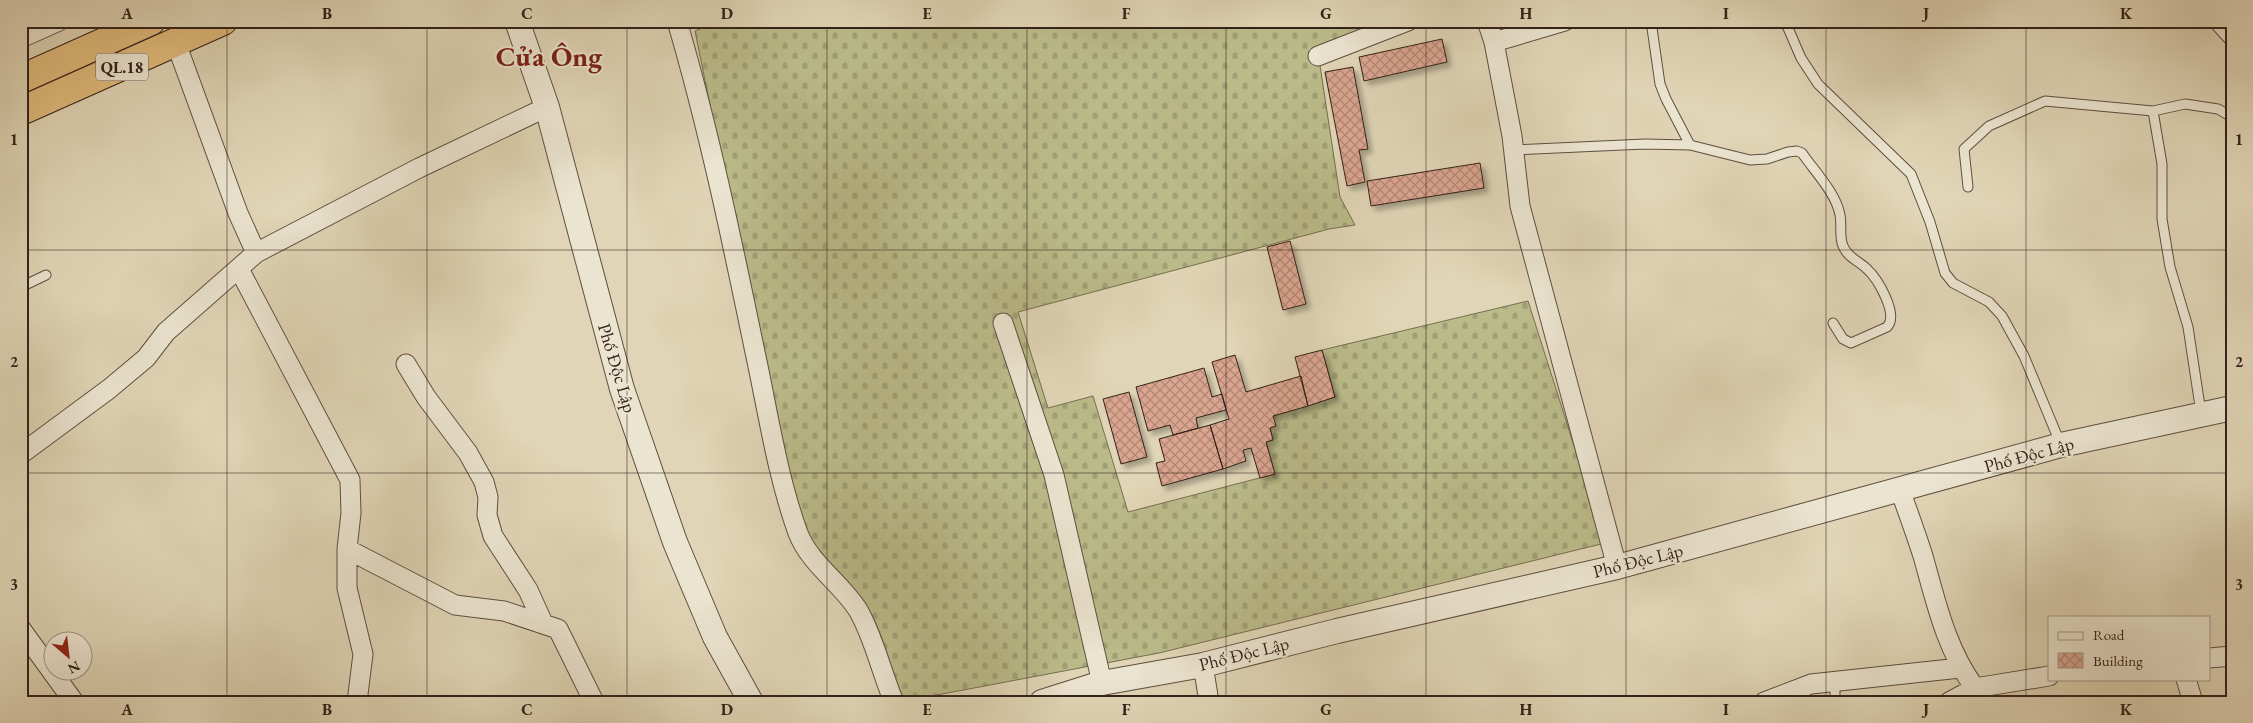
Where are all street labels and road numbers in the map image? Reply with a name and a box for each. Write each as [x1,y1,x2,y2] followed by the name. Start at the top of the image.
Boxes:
[96,54,148,80] road number: QL.18
[593,320,642,415] street label: Phố Độc Lập
[1981,431,2076,478] street label: Phố Độc Lập
[1590,538,1685,583] street label: Phố Độc Lập
[1196,631,1291,676] street label: Phố Độc Lập

